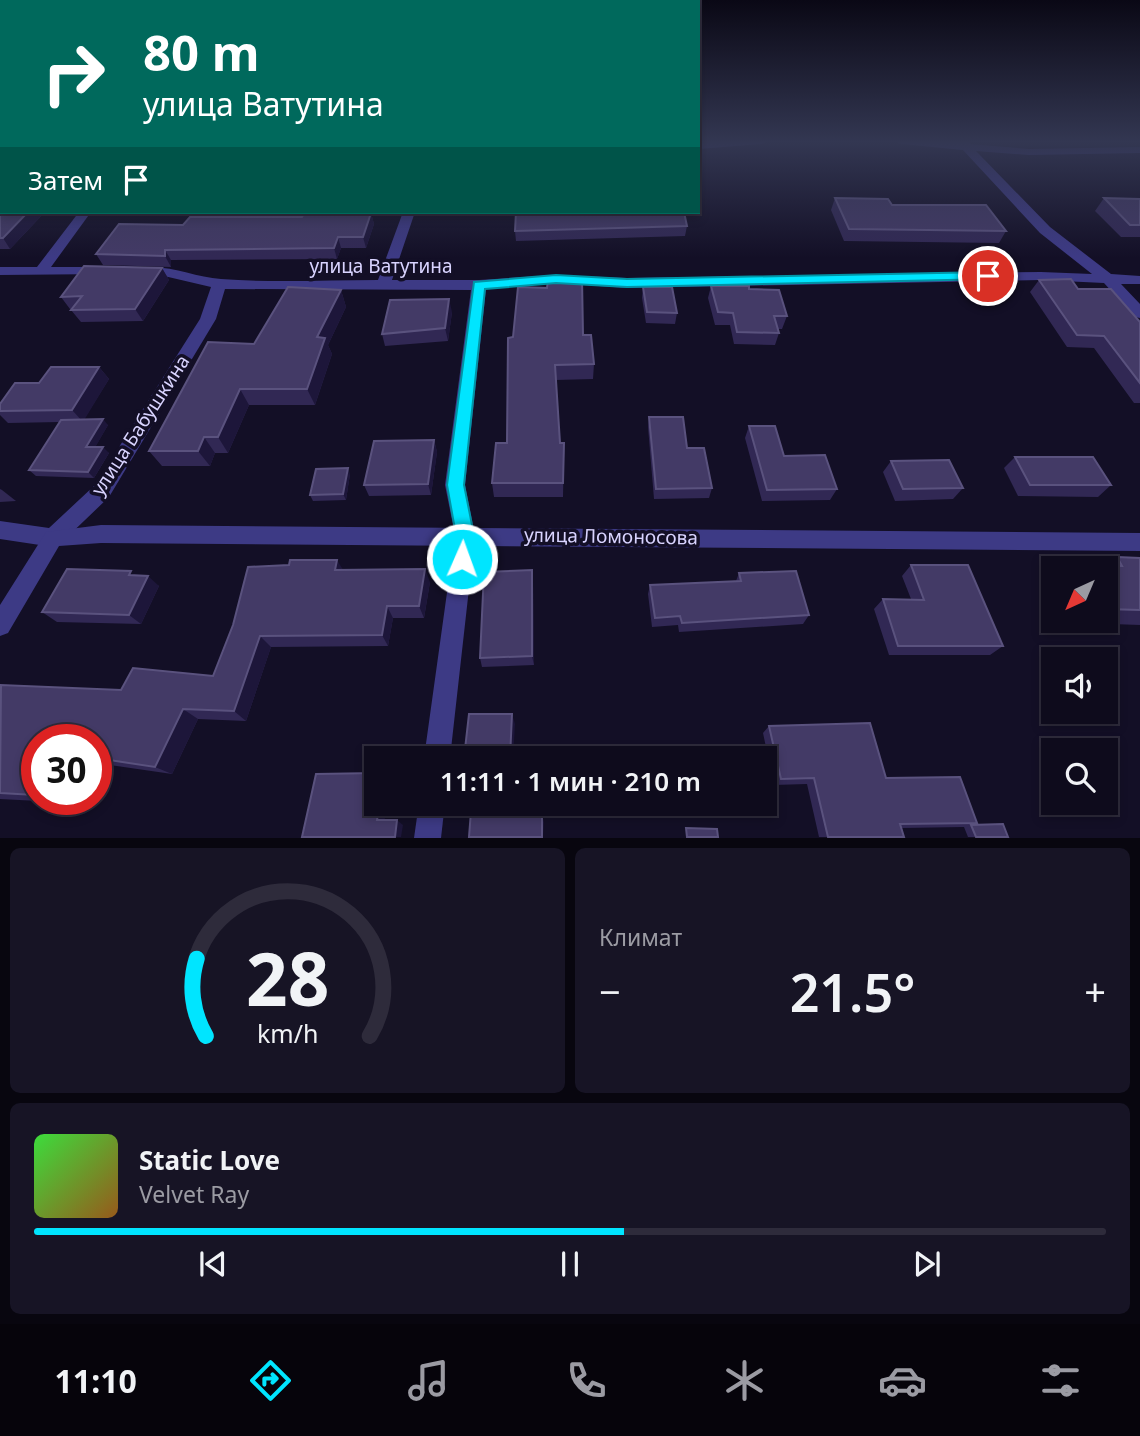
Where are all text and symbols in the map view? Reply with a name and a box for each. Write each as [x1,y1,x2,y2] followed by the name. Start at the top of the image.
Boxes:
[143,19,260,85] text: 80 m
[28,28,119,119] icon: right
[143,82,384,125] text: улица Ватутина
[117,161,155,199] icon: arrive
[28,162,103,198] text: Затем
[958,246,1018,306] pin
[310,253,452,279] street label: улица Ватутина
[969,257,1007,295] icon: arrive
[85,350,195,500] street label: улица Бабушкина
[524,521,698,551] street label: улица Ломоносова
[425,522,499,596] position arrow
[1041,556,1118,634] north arrow
[1041,556,1118,815] map controls
[1041,647,1118,724] button: sound
[21,724,112,815] speed limit sign: 30
[1041,738,1118,815] button: search
[440,763,701,799] text: 11:11 · 1 мин · 210 m
[599,921,682,953] text: Климат
[246,929,329,1028] text: 28
[790,956,915,1027] text: 21.5°
[599,965,621,1017] text: −
[1084,965,1106,1017] text: +
[257,1016,318,1050] text: km/h
[139,1142,280,1178] text: Static Love
[139,1178,249,1210] text: Velvet Ray
[194,1245,232,1283] icon: previous
[551,1245,589,1283] icon: pause
[908,1245,946,1283] icon: next
[246,1356,295,1405] icon: directions
[404,1356,453,1405] icon: music
[562,1356,611,1405] icon: phone
[720,1356,769,1405] icon: climate
[878,1356,927,1405] icon: car
[1036,1356,1085,1405] icon: filters
[55,1359,137,1402] text: 11:10

